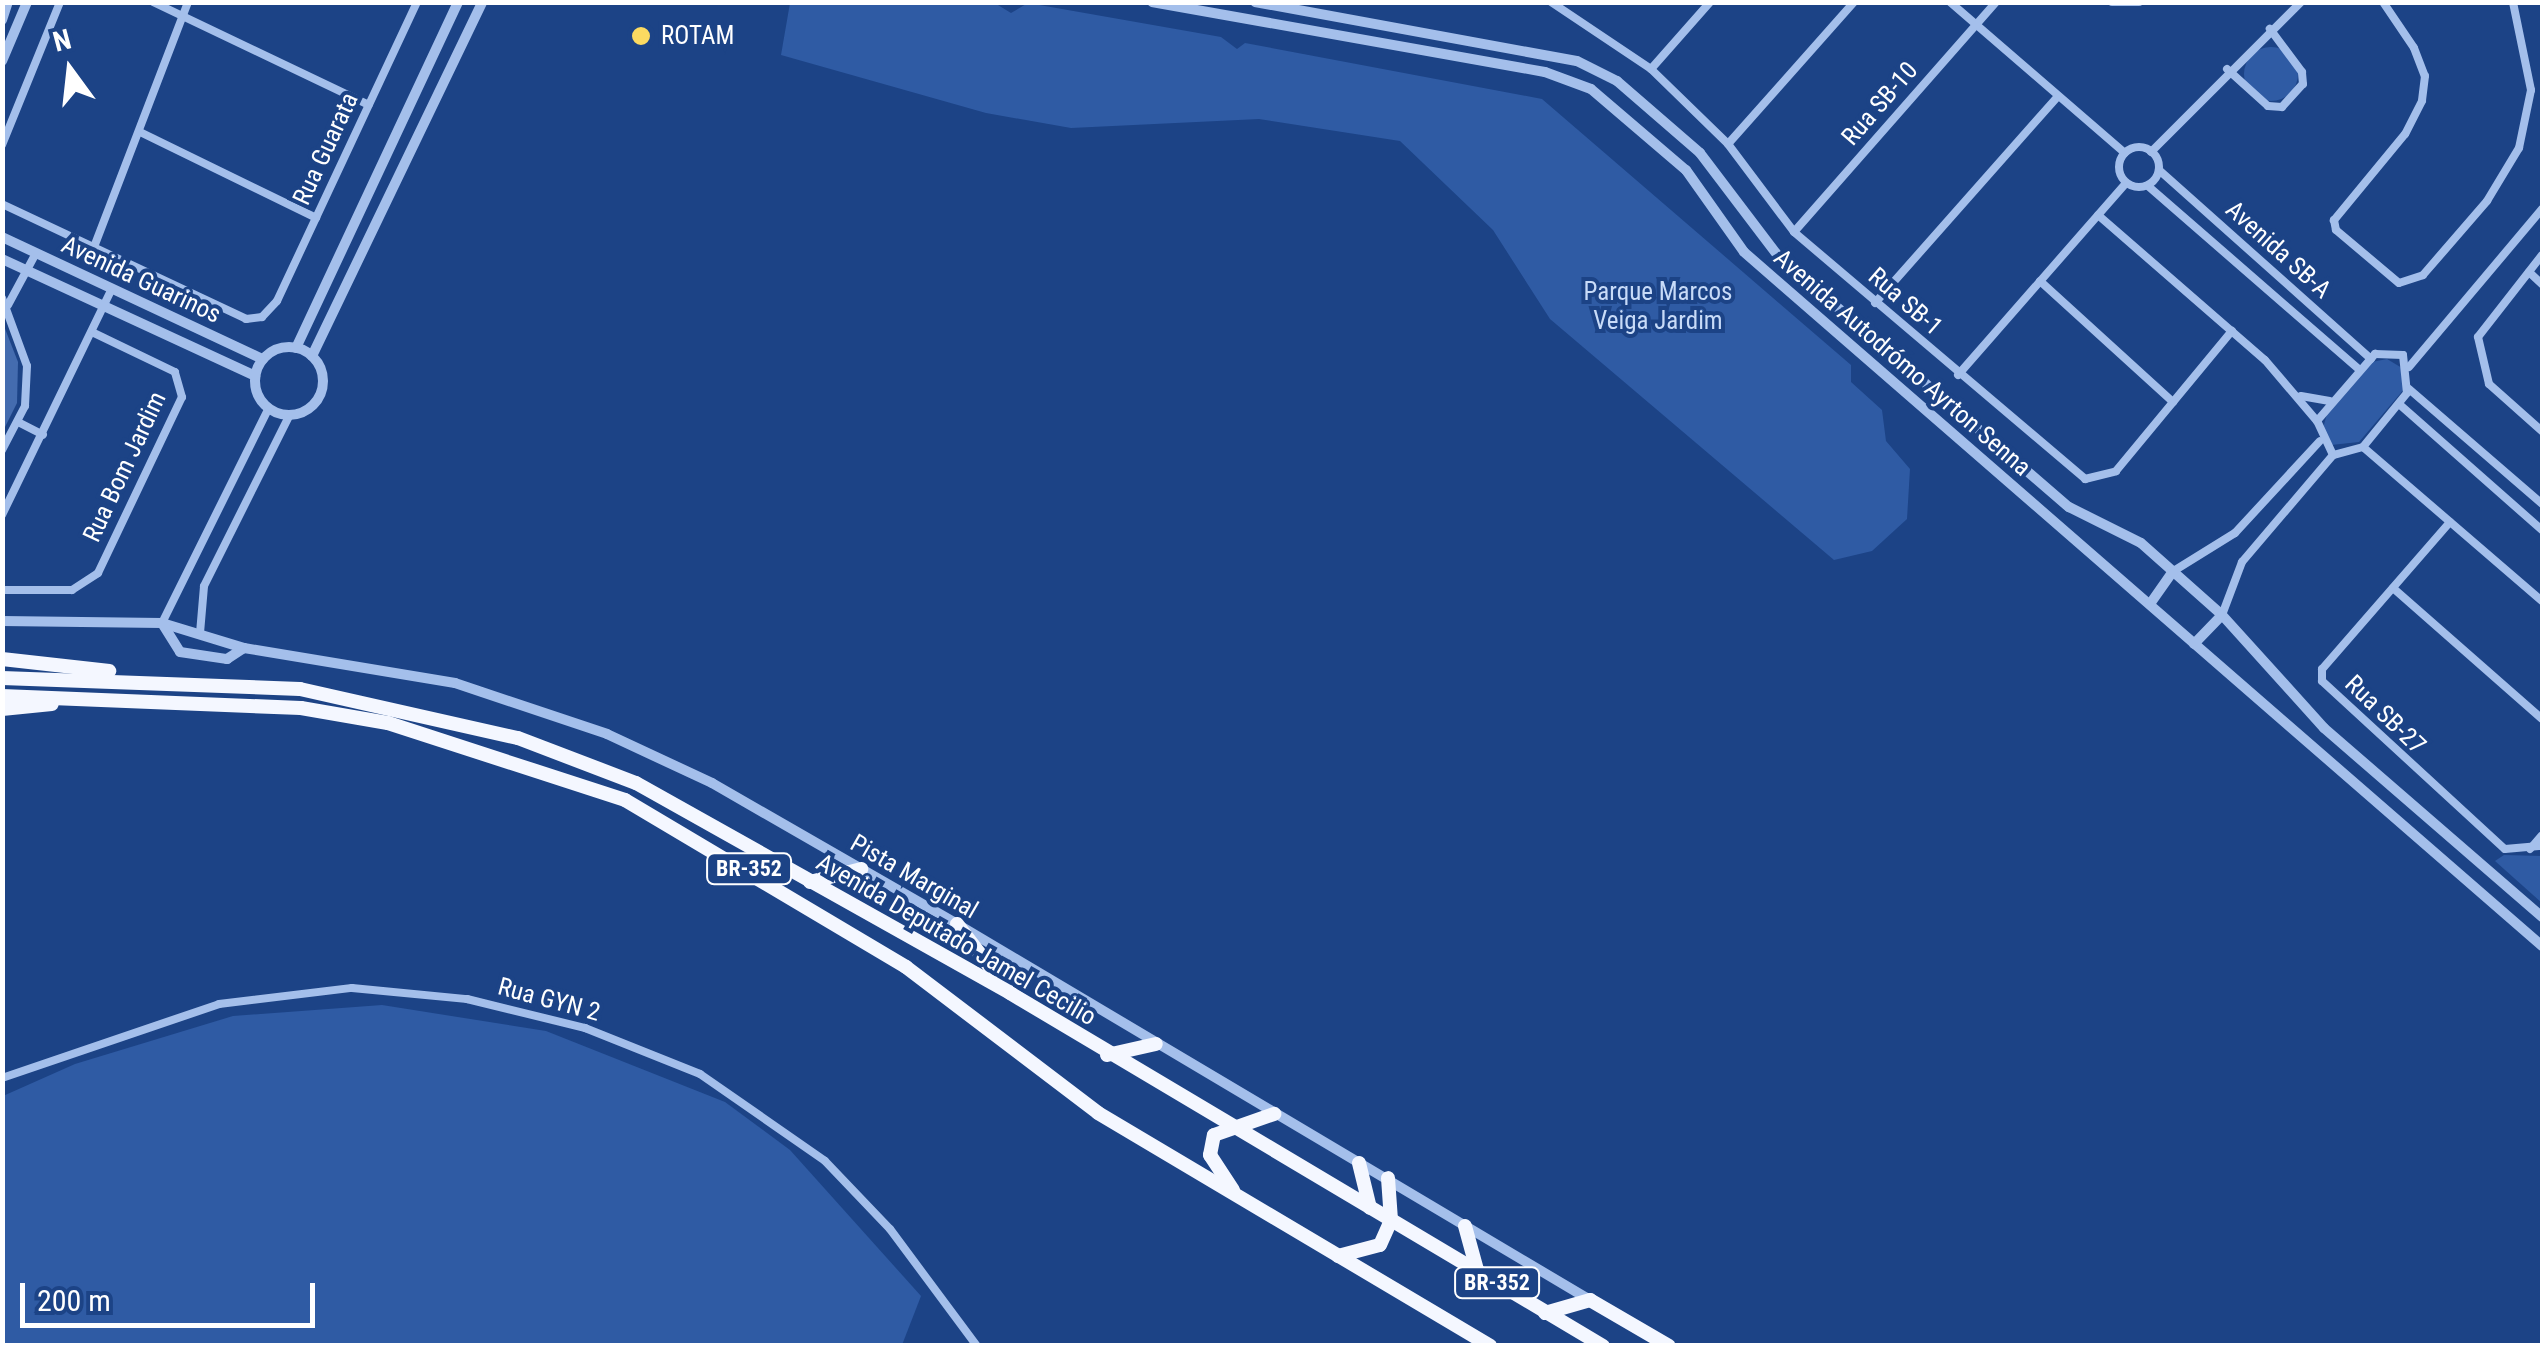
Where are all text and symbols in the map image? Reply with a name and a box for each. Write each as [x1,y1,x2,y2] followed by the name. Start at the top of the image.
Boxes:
[20,20,120,120] north arrow
[661,21,734,51] place label: ROTAM
[50,22,75,59] text: N
[630,25,652,47] marker: ROTAM
[1836,56,1924,152] street label: Rua SB-10
[287,88,365,210] street label: Rua Guarata
[2219,195,2337,305] street label: Avenida SB-A
[57,230,225,330] street label: Avenida Guarinos
[1767,243,2037,483] street label: Avenida Autodrómo Ayrton Senna
[1862,262,1948,342] street label: Rua SB-1
[1584,278,1732,337] park label: Parque Marcos Veiga Jardim
[77,387,173,547] street label: Rua Bom Jardim
[2338,669,2432,761] street label: Rua SB-27
[845,828,983,926] street label: Pista Marginal
[811,848,1101,1032] street label: Avenida Deputado Jamel Cecilio
[704,852,794,886] road number: BR-352
[495,972,603,1028] street label: Rua GYN 2
[25,1263,320,1325] scale bar
[1452,1266,1542,1300] road number: BR-352
[37,1283,111,1318] text: 200 m

